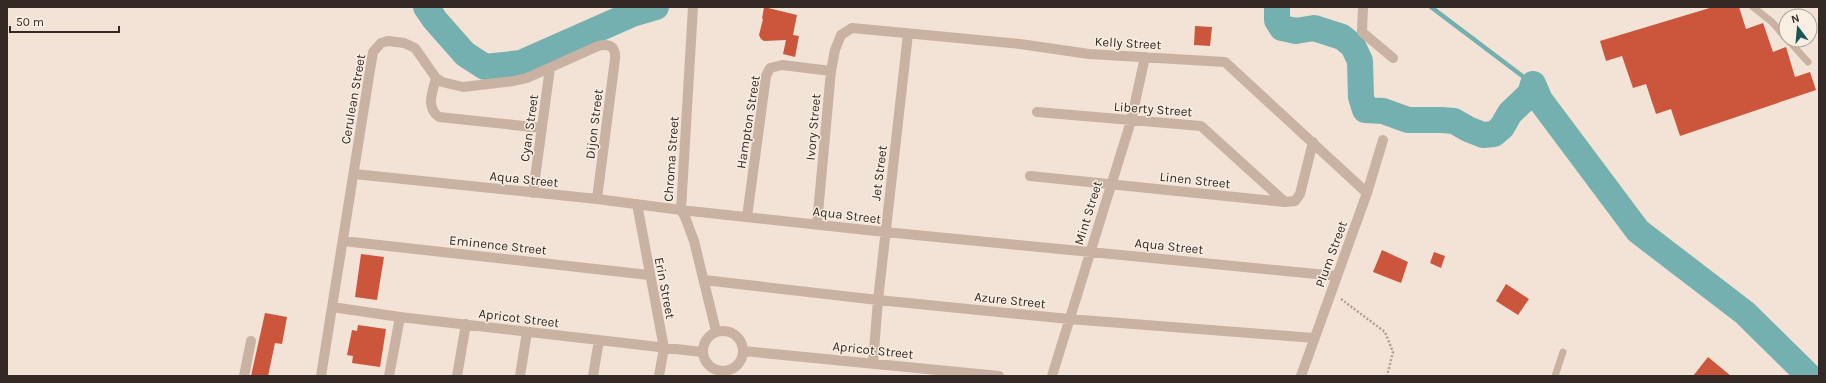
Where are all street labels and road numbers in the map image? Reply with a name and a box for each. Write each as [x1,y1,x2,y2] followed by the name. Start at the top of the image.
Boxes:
[1094,34,1162,52] street label: Kelly Street
[338,53,368,145] street label: Cerulean Street
[733,74,763,170] street label: Hampton Street
[582,88,606,160] street label: Dijon Street
[517,93,541,163] street label: Cyan Street
[803,93,823,161] street label: Ivory Street
[1113,99,1193,119] street label: Liberty Street
[661,116,681,202] street label: Chroma Street
[868,144,890,202] street label: Jet Street
[489,168,559,191] street label: Aqua Street
[1159,169,1231,191] street label: Linen Street
[1071,179,1105,247] street label: Mint Street
[812,203,882,228] street label: Aqua Street
[1312,219,1350,289] street label: Plum Street
[449,232,548,258] street label: Eminence Street
[1134,235,1204,258] street label: Aqua Street
[652,256,678,320] street label: Erin Street
[974,289,1047,311] street label: Azure Street
[478,306,560,330] street label: Apricot Street
[832,338,914,362] street label: Apricot Street

